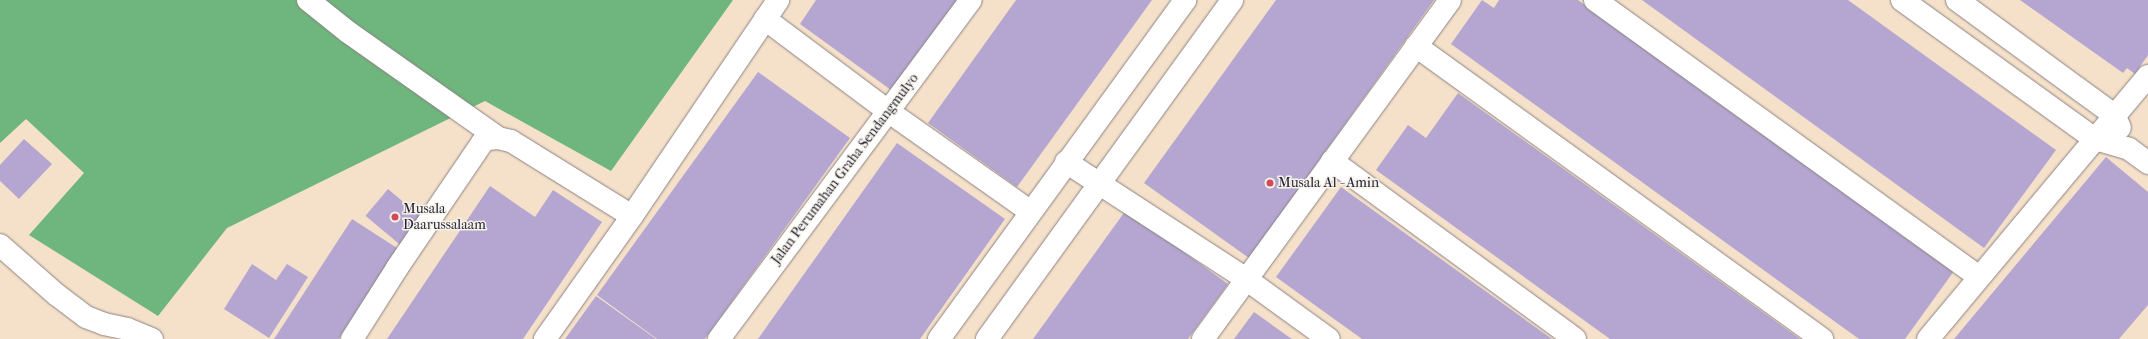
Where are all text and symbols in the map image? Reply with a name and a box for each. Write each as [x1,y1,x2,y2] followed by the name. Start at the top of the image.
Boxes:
[768,70,922,268] street label: Jalan Perumahan Graha Sendangmulyo
[1278,175,1379,191] place label: Musala Al - Amin
[1265,178,1275,188] marker: Musala Al - Amin
[403,201,486,234] place label: Musala Daarussalaam
[390,212,400,222] marker: Musala Daarussalaam

